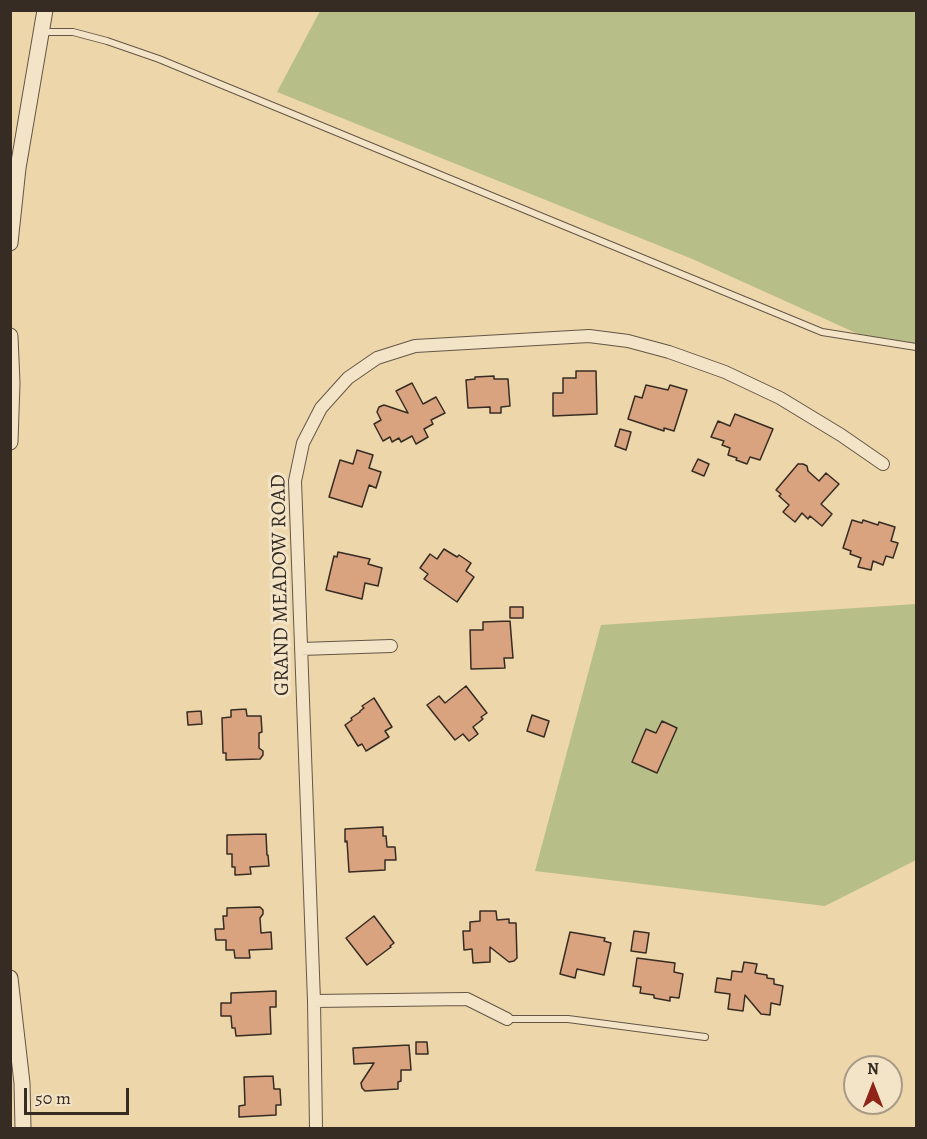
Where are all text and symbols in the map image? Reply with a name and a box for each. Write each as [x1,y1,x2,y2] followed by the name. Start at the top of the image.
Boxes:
[266,474,296,696] street label: GRAND MEADOW ROAD
[843,1055,903,1115] north arrow
[867,1058,879,1080] text: N
[27,1076,132,1114] scale bar
[35,1086,71,1110] text: 50 m

